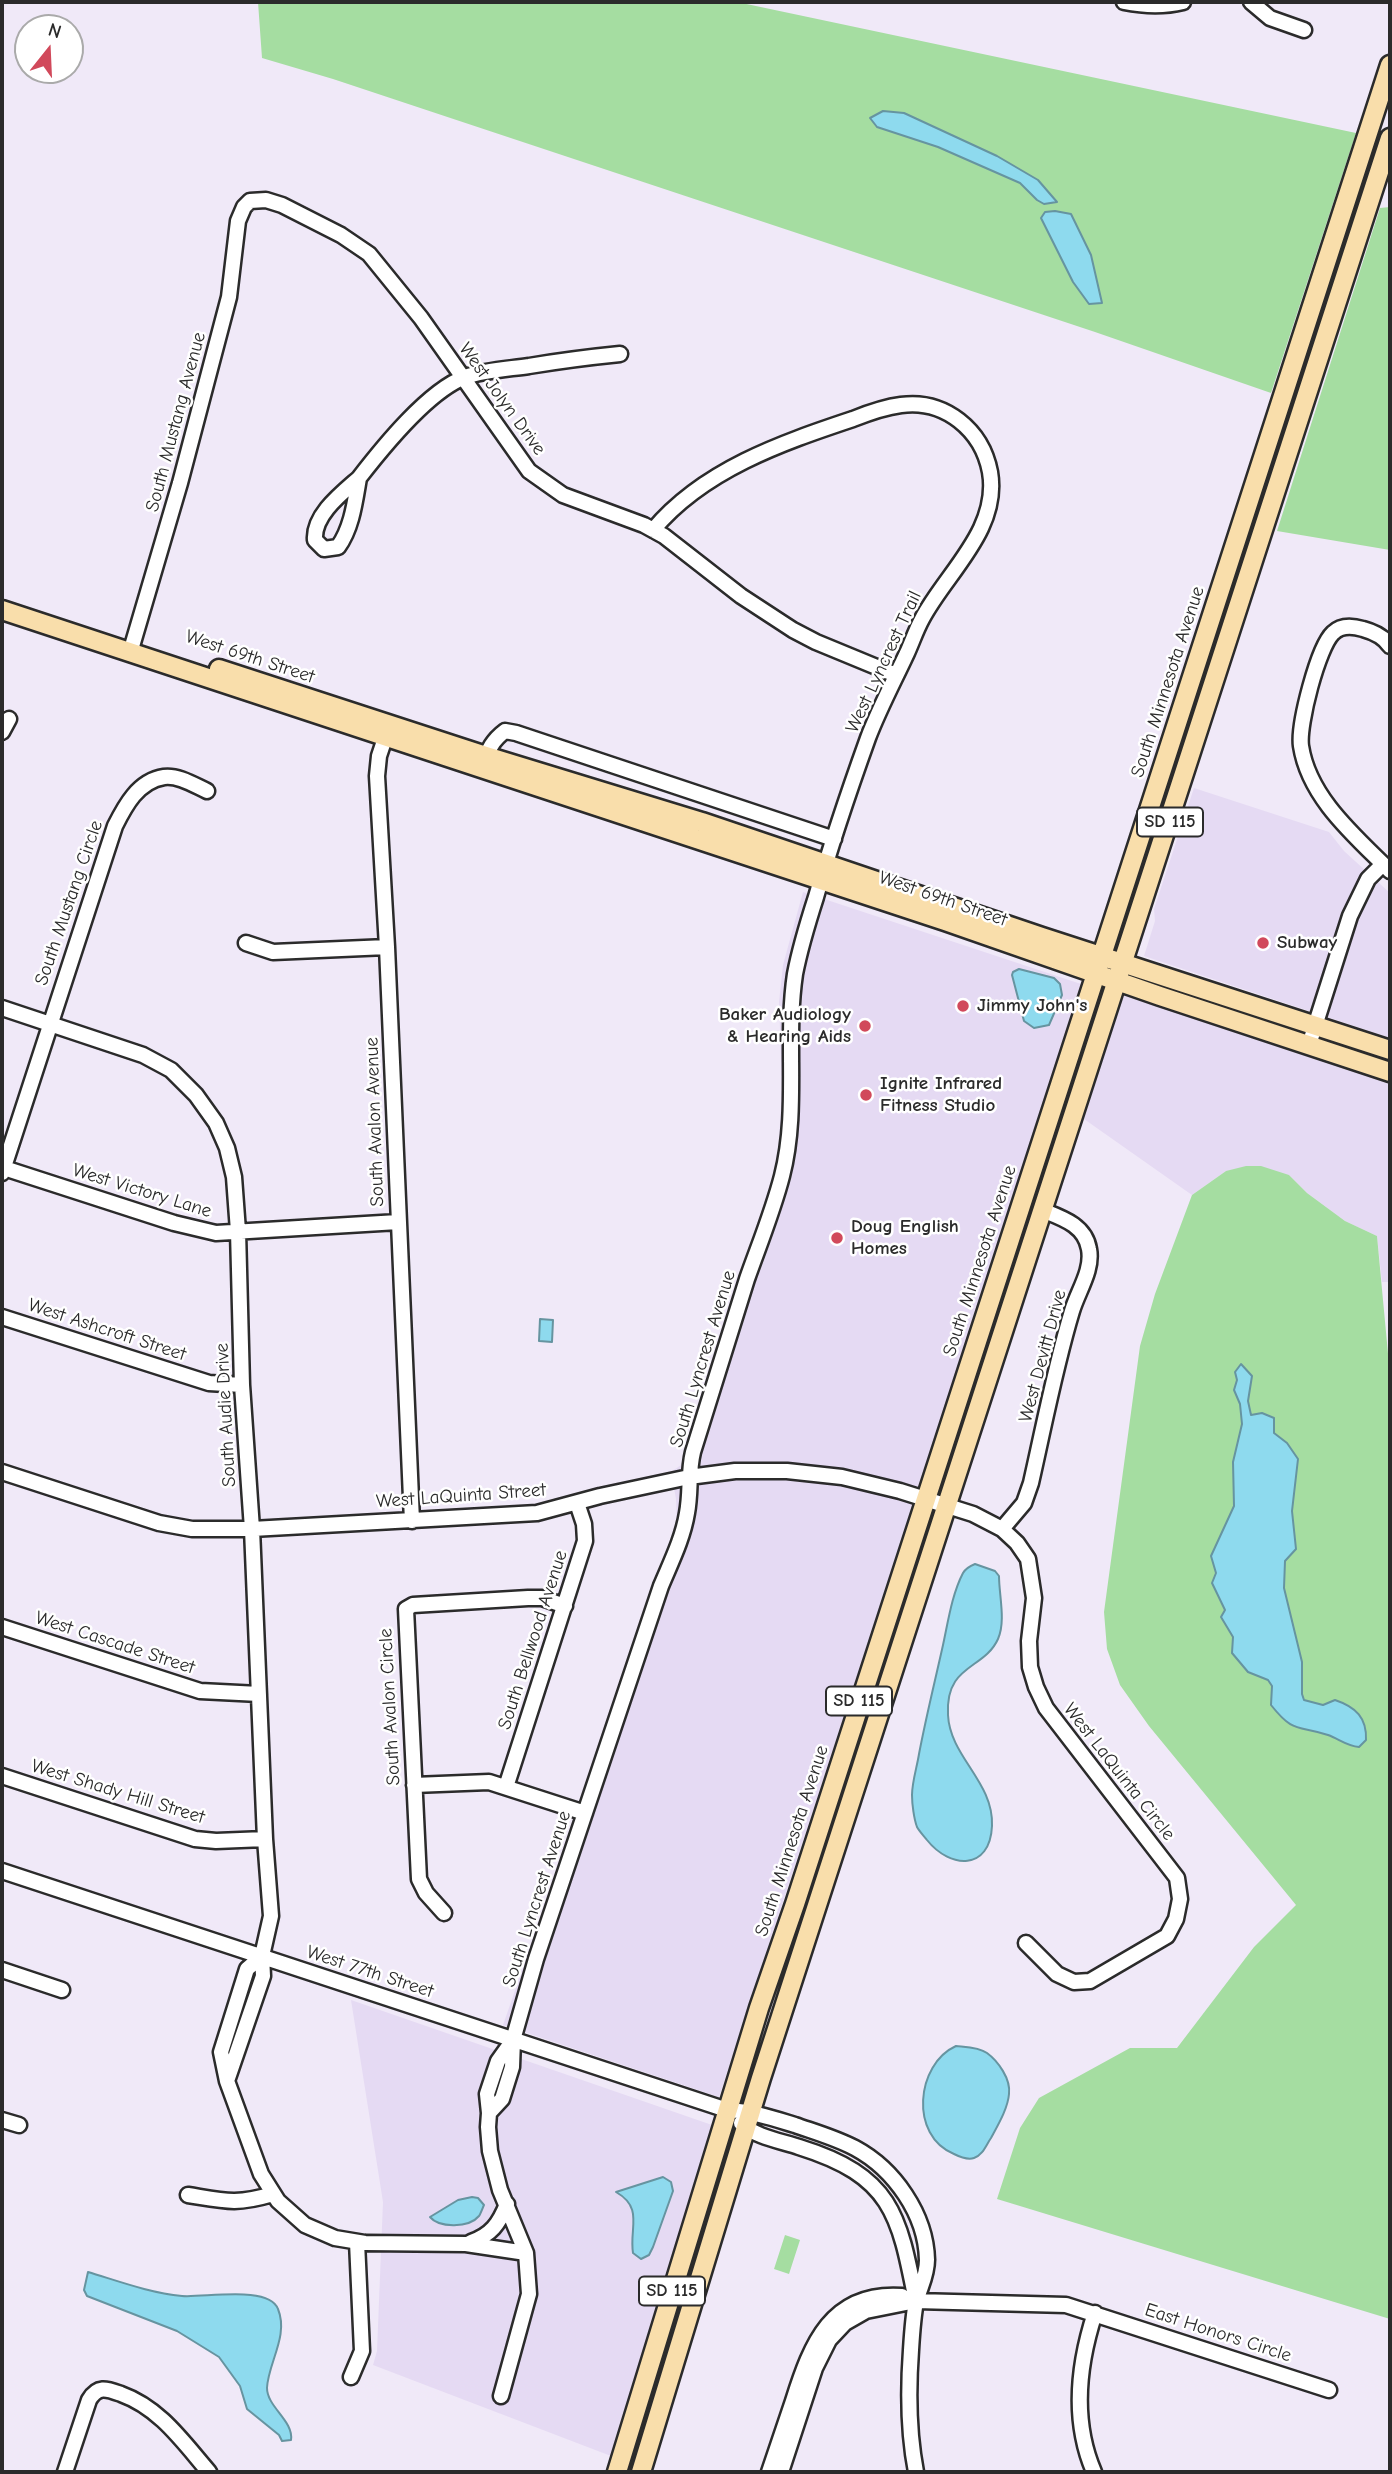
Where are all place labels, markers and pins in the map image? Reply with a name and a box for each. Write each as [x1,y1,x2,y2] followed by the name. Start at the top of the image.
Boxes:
[1277,932,1337,954] place label: Subway
[1255,935,1271,951] marker: Subway
[977,995,1087,1017] place label: Jimmy John's
[955,998,971,1014] marker: Jimmy John's
[719,1004,851,1048] place label: Baker Audiology & Hearing Aids
[857,1018,873,1034] marker: Baker Audiology & Hearing Aids
[880,1073,1002,1117] place label: Ignite Infrared Fitness Studio
[858,1087,874,1103] marker: Ignite Infrared Fitness Studio
[851,1216,959,1260] place label: Doug English Homes
[829,1230,845,1246] marker: Doug English Homes

